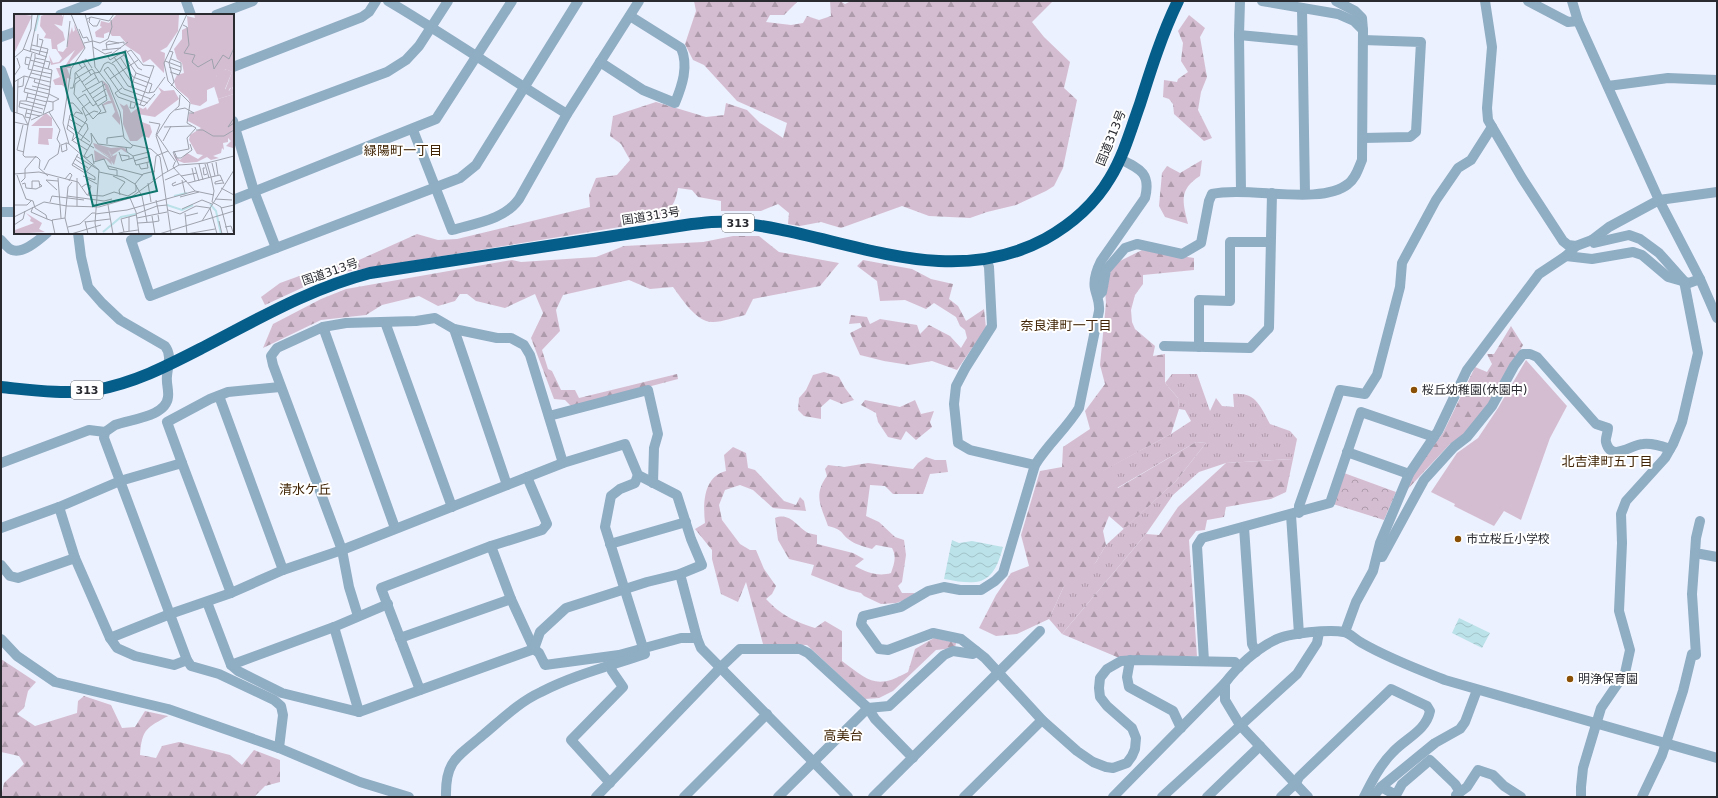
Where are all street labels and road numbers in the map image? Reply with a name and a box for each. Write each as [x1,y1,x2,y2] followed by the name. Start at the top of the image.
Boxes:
[1093,108,1129,168] street label: 国道313号
[621,204,681,228] street label: 国道313号
[722,214,754,232] road number: 313
[300,256,360,288] street label: 国道313号
[71,381,103,399] road number: 313

